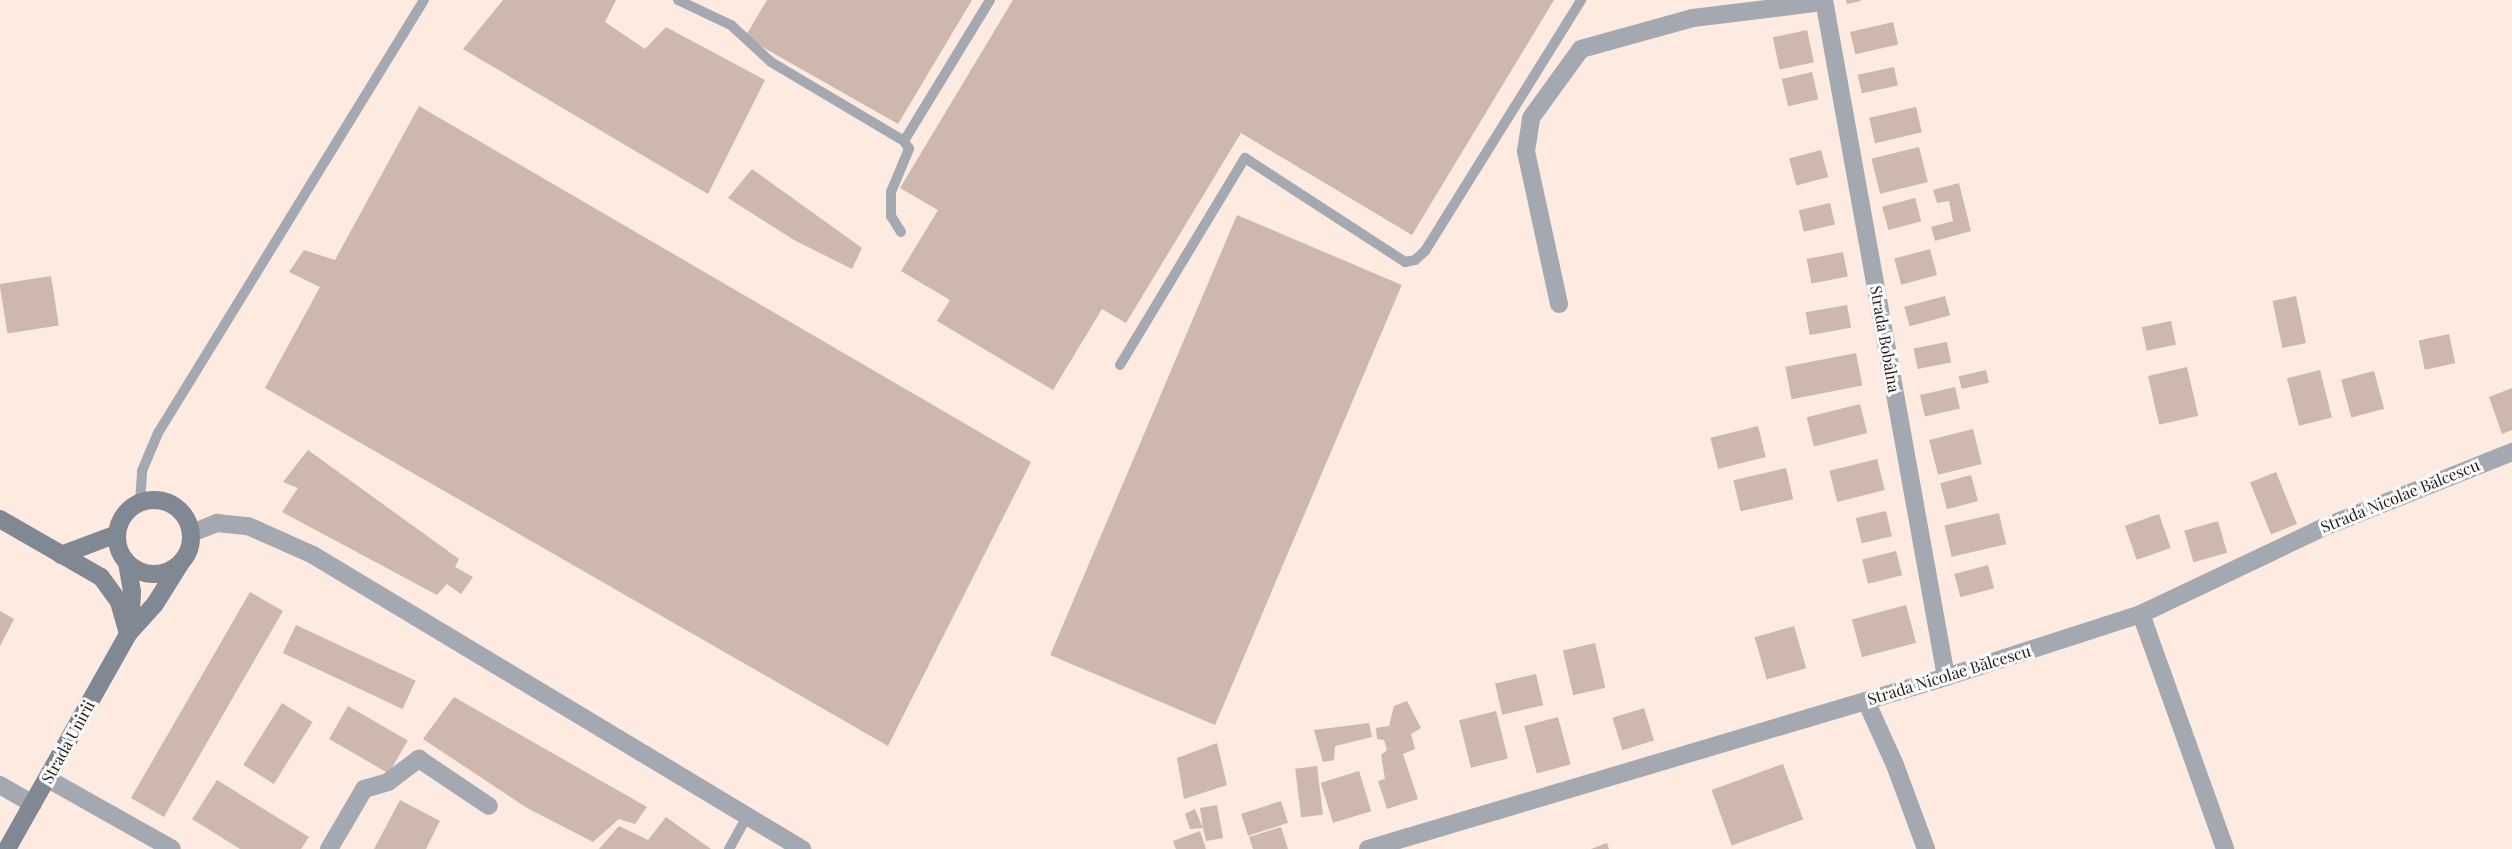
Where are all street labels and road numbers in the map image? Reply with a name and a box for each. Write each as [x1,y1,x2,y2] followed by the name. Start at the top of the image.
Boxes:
[1866,284,1904,394] street label: Strada Bobâlna
[2318,455,2482,537] street label: Strada Nicolae Bălcescu
[1865,641,2033,709] street label: Strada Nicolae Bălcescu
[37,697,99,787] street label: Strada Unirii

